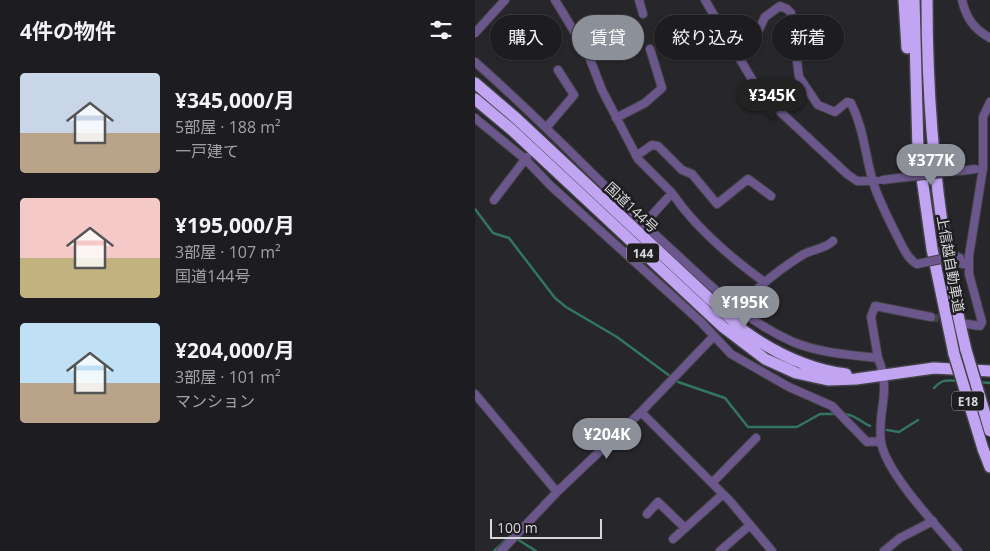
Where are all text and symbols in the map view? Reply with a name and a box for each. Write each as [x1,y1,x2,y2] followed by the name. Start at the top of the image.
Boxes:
[490,15,562,60] chip: 購入
[572,15,644,60] chip: 賃貸
[654,15,762,60] chip: 絞り込み
[772,15,844,60] chip: 新着
[427,16,455,44] icon: filters
[20,17,116,45] text: 4件の物件
[737,78,807,121] pin: ¥345K
[748,84,796,106] text: ¥345K
[175,86,295,114] text: ¥345,000/月
[60,93,120,153] icon: home
[175,116,281,138] text: 5部屋 · 188 m²
[175,140,239,162] text: 一戸建て
[896,144,966,186] pin: ¥377K
[907,149,955,171] text: ¥377K
[601,178,663,236] street label: 国道144号
[175,211,295,239] text: ¥195,000/月
[933,214,969,314] street label: 上信越自動車道
[60,218,120,278] icon: home
[175,241,281,263] text: 3部屋 · 107 m²
[627,244,659,262] road number: 144
[175,265,250,287] text: 国道144号
[710,286,780,328] pin: ¥195K
[721,291,769,313] text: ¥195K
[175,336,295,364] text: ¥204,000/月
[60,343,120,403] icon: home
[175,366,281,388] text: 3部屋 · 101 m²
[175,390,255,412] text: マンション
[952,392,984,411] road number: E18
[572,418,642,460] pin: ¥204K
[583,423,631,445] text: ¥204K
[490,516,603,539] scale bar
[497,518,538,537] text: 100 m

